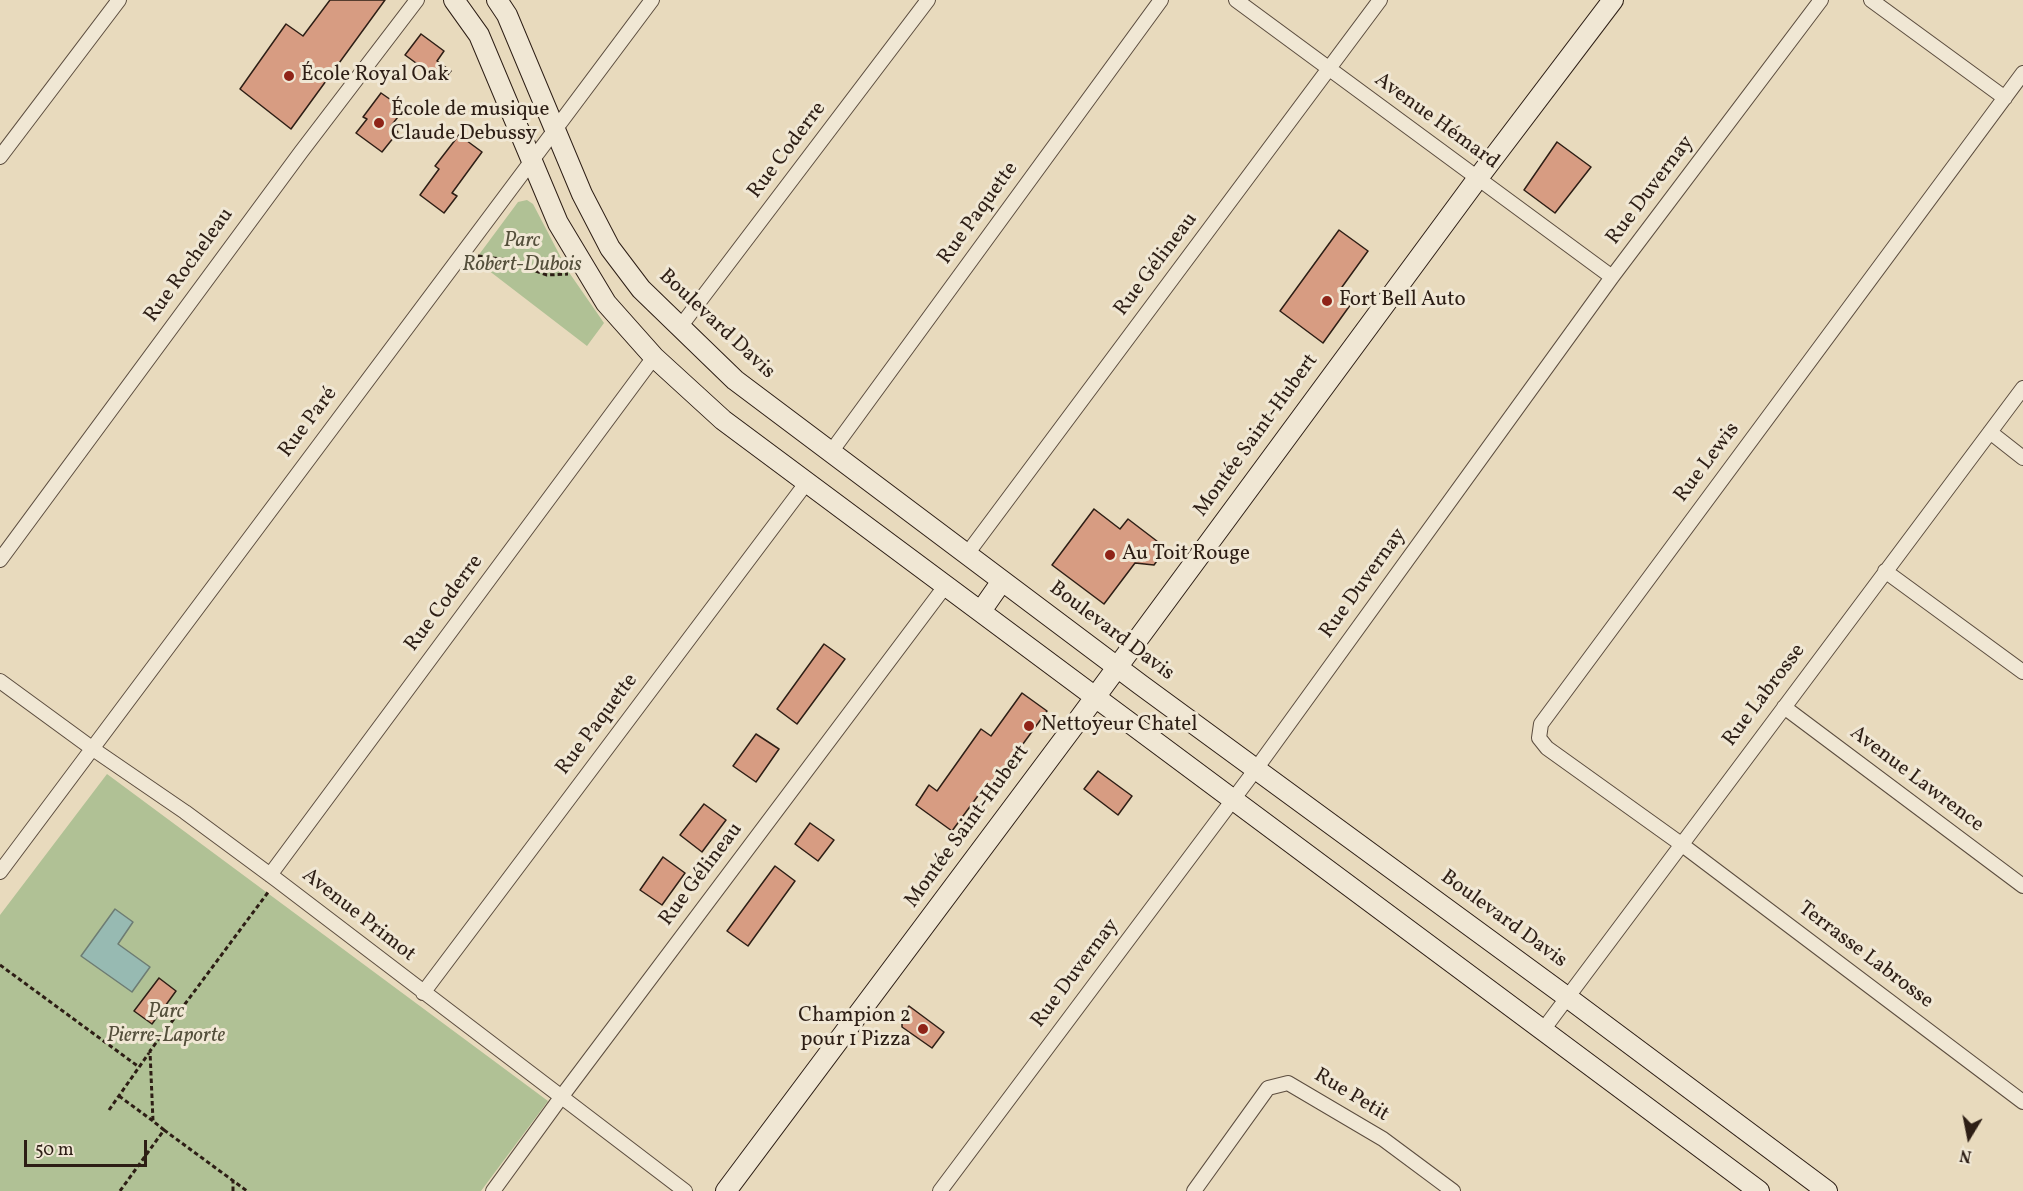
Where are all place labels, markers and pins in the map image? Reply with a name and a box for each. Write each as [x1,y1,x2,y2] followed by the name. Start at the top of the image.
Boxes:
[301,63,449,89] place label: École Royal Oak
[282,69,296,83] marker: École Royal Oak
[391,98,549,148] place label: École de musique Claude Debussy
[372,116,386,130] marker: École de musique Claude Debussy
[1339,288,1466,314] place label: Fort Bell Auto
[1320,294,1334,308] marker: Fort Bell Auto
[1122,542,1250,568] place label: Au Toit Rouge
[1103,548,1117,562] marker: Au Toit Rouge
[1041,713,1198,739] place label: Nettoyeur Chatel
[1022,719,1036,733] marker: Nettoyeur Chatel
[798,1004,911,1054] place label: Champion 2 pour 1 Pizza
[916,1022,930,1036] marker: Champion 2 pour 1 Pizza

